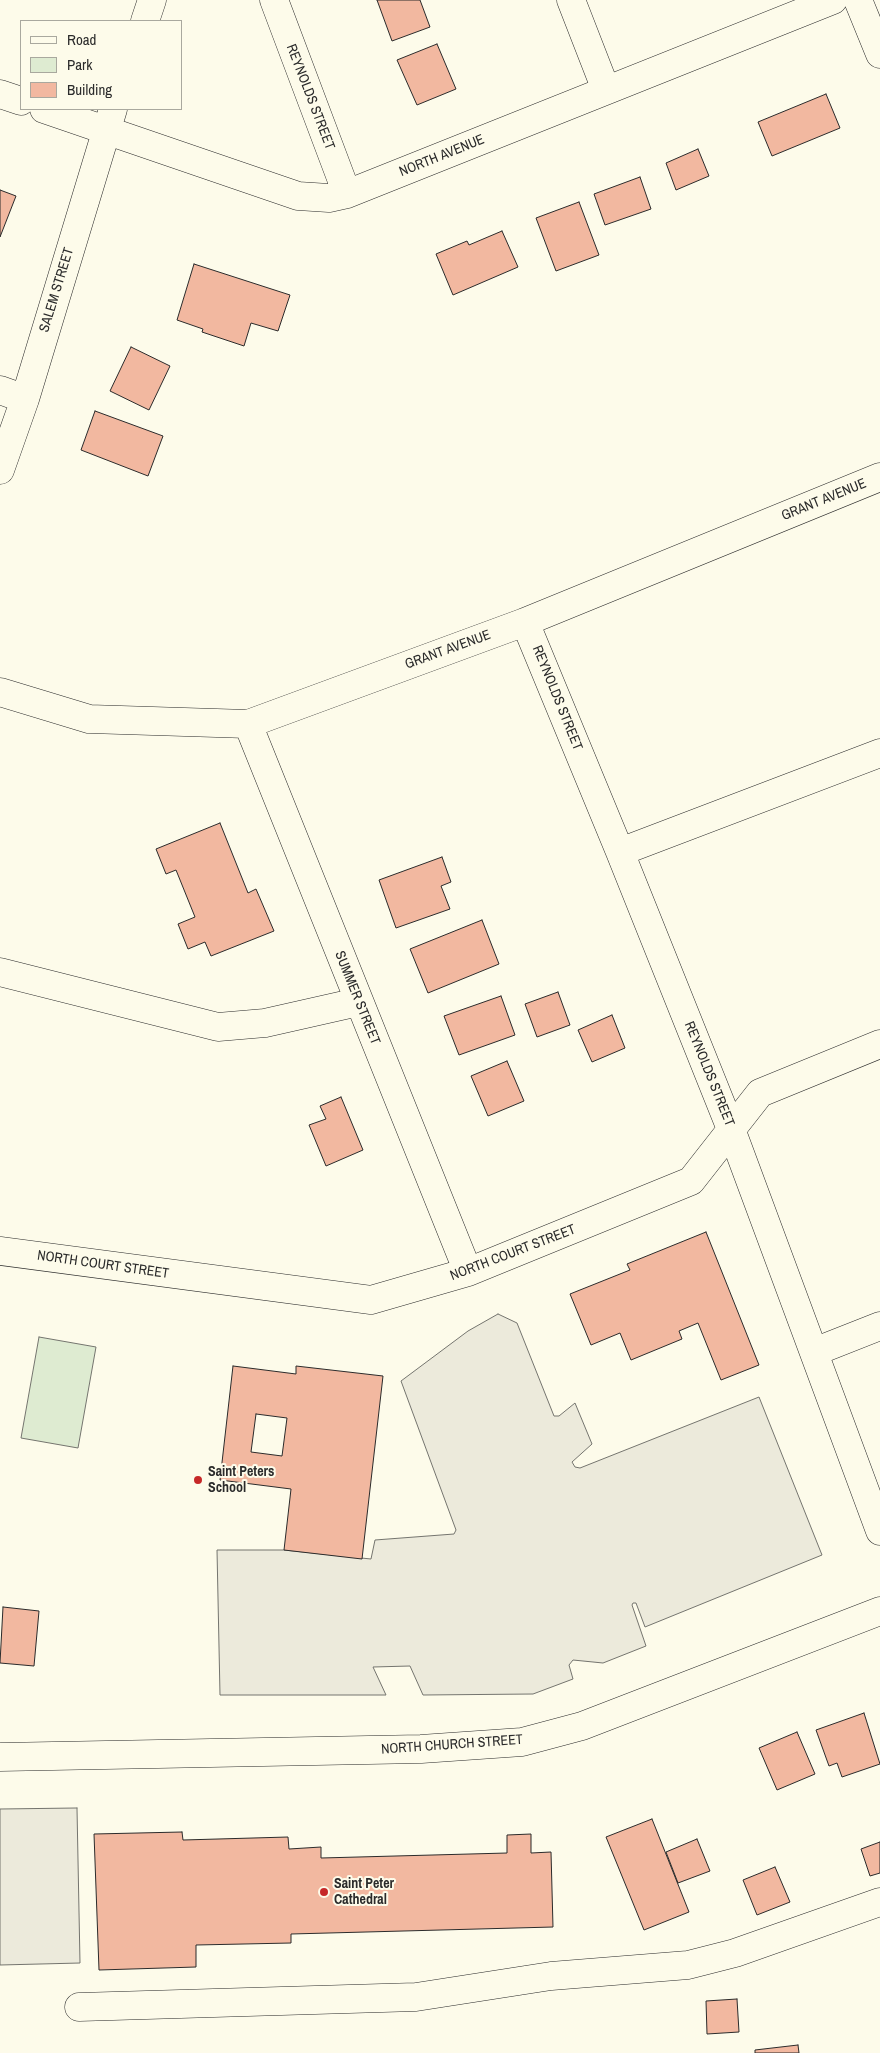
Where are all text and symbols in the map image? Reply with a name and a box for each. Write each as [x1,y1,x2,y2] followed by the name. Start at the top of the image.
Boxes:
[20,20,182,110] legend
[67,29,96,50] text: Road
[282,42,338,152] street label: REYNOLDS STREET
[67,54,92,75] text: Park
[67,79,112,100] text: Building
[397,131,487,181] street label: NORTH AVENUE
[36,246,78,334] street label: SALEM STREET
[779,475,869,525] street label: GRANT AVENUE
[403,627,493,673] street label: GRANT AVENUE
[528,643,586,753] street label: REYNOLDS STREET
[331,949,383,1047] street label: SUMMER STREET
[680,1019,738,1129] street label: REYNOLDS STREET
[448,1221,578,1285] street label: NORTH COURT STREET
[36,1247,170,1283] street label: NORTH COURT STREET
[208,1464,274,1496] place label: Saint Peters School
[192,1474,204,1486] marker: Saint Peters School
[381,1732,523,1758] street label: NORTH CHURCH STREET
[334,1876,394,1908] place label: Saint Peter Cathedral
[318,1886,330,1898] marker: Saint Peter Cathedral

